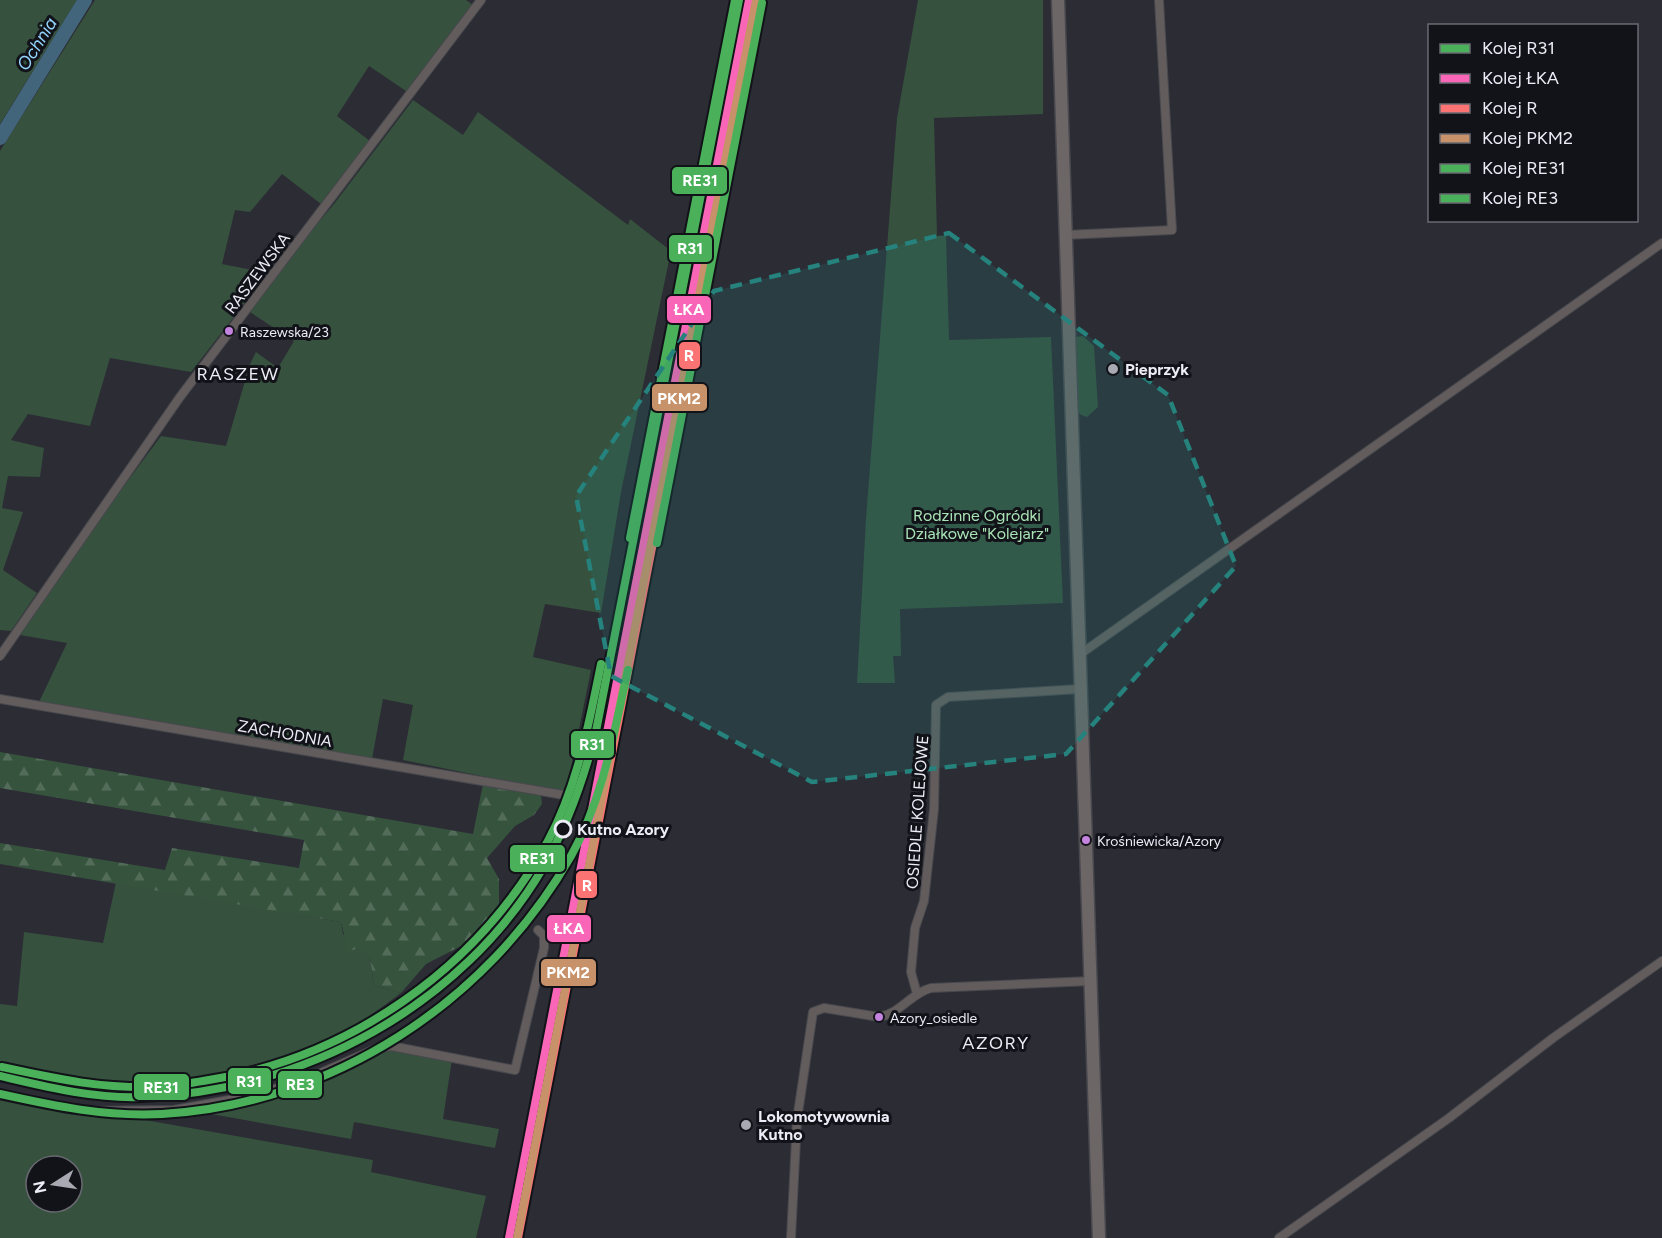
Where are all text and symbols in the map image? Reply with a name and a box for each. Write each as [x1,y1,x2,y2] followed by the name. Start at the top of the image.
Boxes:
[12,13,62,75] water label: Ochnia
[1428,24,1638,222] legend
[1482,37,1555,59] text: Kolej R31
[1482,67,1559,89] text: Kolej ŁKA
[1482,97,1538,119] text: Kolej R
[1482,127,1573,149] text: Kolej PKM2
[1482,157,1566,179] text: Kolej RE31
[671,166,728,195] line badge: RE31
[682,171,718,190] text: RE31
[1482,187,1558,209] text: Kolej RE3
[221,229,294,317] street label: RASZEWSKA
[668,234,713,263] line badge: R31
[677,239,703,258] text: R31
[666,295,712,324] line badge: ŁKA
[674,300,705,319] text: ŁKA
[240,324,329,341] place label: Raszewska/23
[223,325,235,337] marker: Raszewska/23
[678,341,701,370] line badge: R
[684,346,694,365] text: R
[1125,360,1189,379] place label: Pieprzyk
[1106,362,1120,376] marker: Pieprzyk
[196,363,280,385] district label: RASZEW
[651,383,708,412] line badge: PKM2
[657,389,701,408] text: PKM2
[905,506,1049,543] park label: Rodzinne Ogródki Działkowe "Kolejarz"
[236,716,334,751] street label: ZACHODNIA
[570,730,615,759] line badge: R31
[903,734,932,890] street label: OSIEDLE KOLEJOWE
[579,735,605,754] text: R31
[554,820,572,838] marker: Kutno Azory
[577,820,670,839] place label: Kutno Azory
[1097,833,1222,850] place label: Krośniewicka/Azory
[1080,834,1092,846] marker: Krośniewicka/Azory
[509,844,566,873] line badge: RE31
[519,849,555,868] text: RE31
[575,870,598,899] line badge: R
[582,876,592,895] text: R
[546,914,592,943] line badge: ŁKA
[554,919,585,938] text: ŁKA
[540,958,597,987] line badge: PKM2
[546,963,590,982] text: PKM2
[890,1010,978,1027] place label: Azory_osiedle
[873,1011,885,1023] marker: Azory_osiedle
[962,1032,1030,1054] district label: AZORY
[227,1067,272,1095] line badge: R31
[277,1070,323,1099] line badge: RE3
[236,1072,262,1091] text: R31
[133,1073,190,1101] line badge: RE31
[286,1075,314,1094] text: RE3
[143,1078,179,1097] text: RE31
[758,1107,890,1144] place label: Lokomotywownia Kutno
[739,1118,753,1132] marker: Lokomotywownia Kutno
[24,1154,84,1214] north arrow
[29,1179,50,1195] text: N

